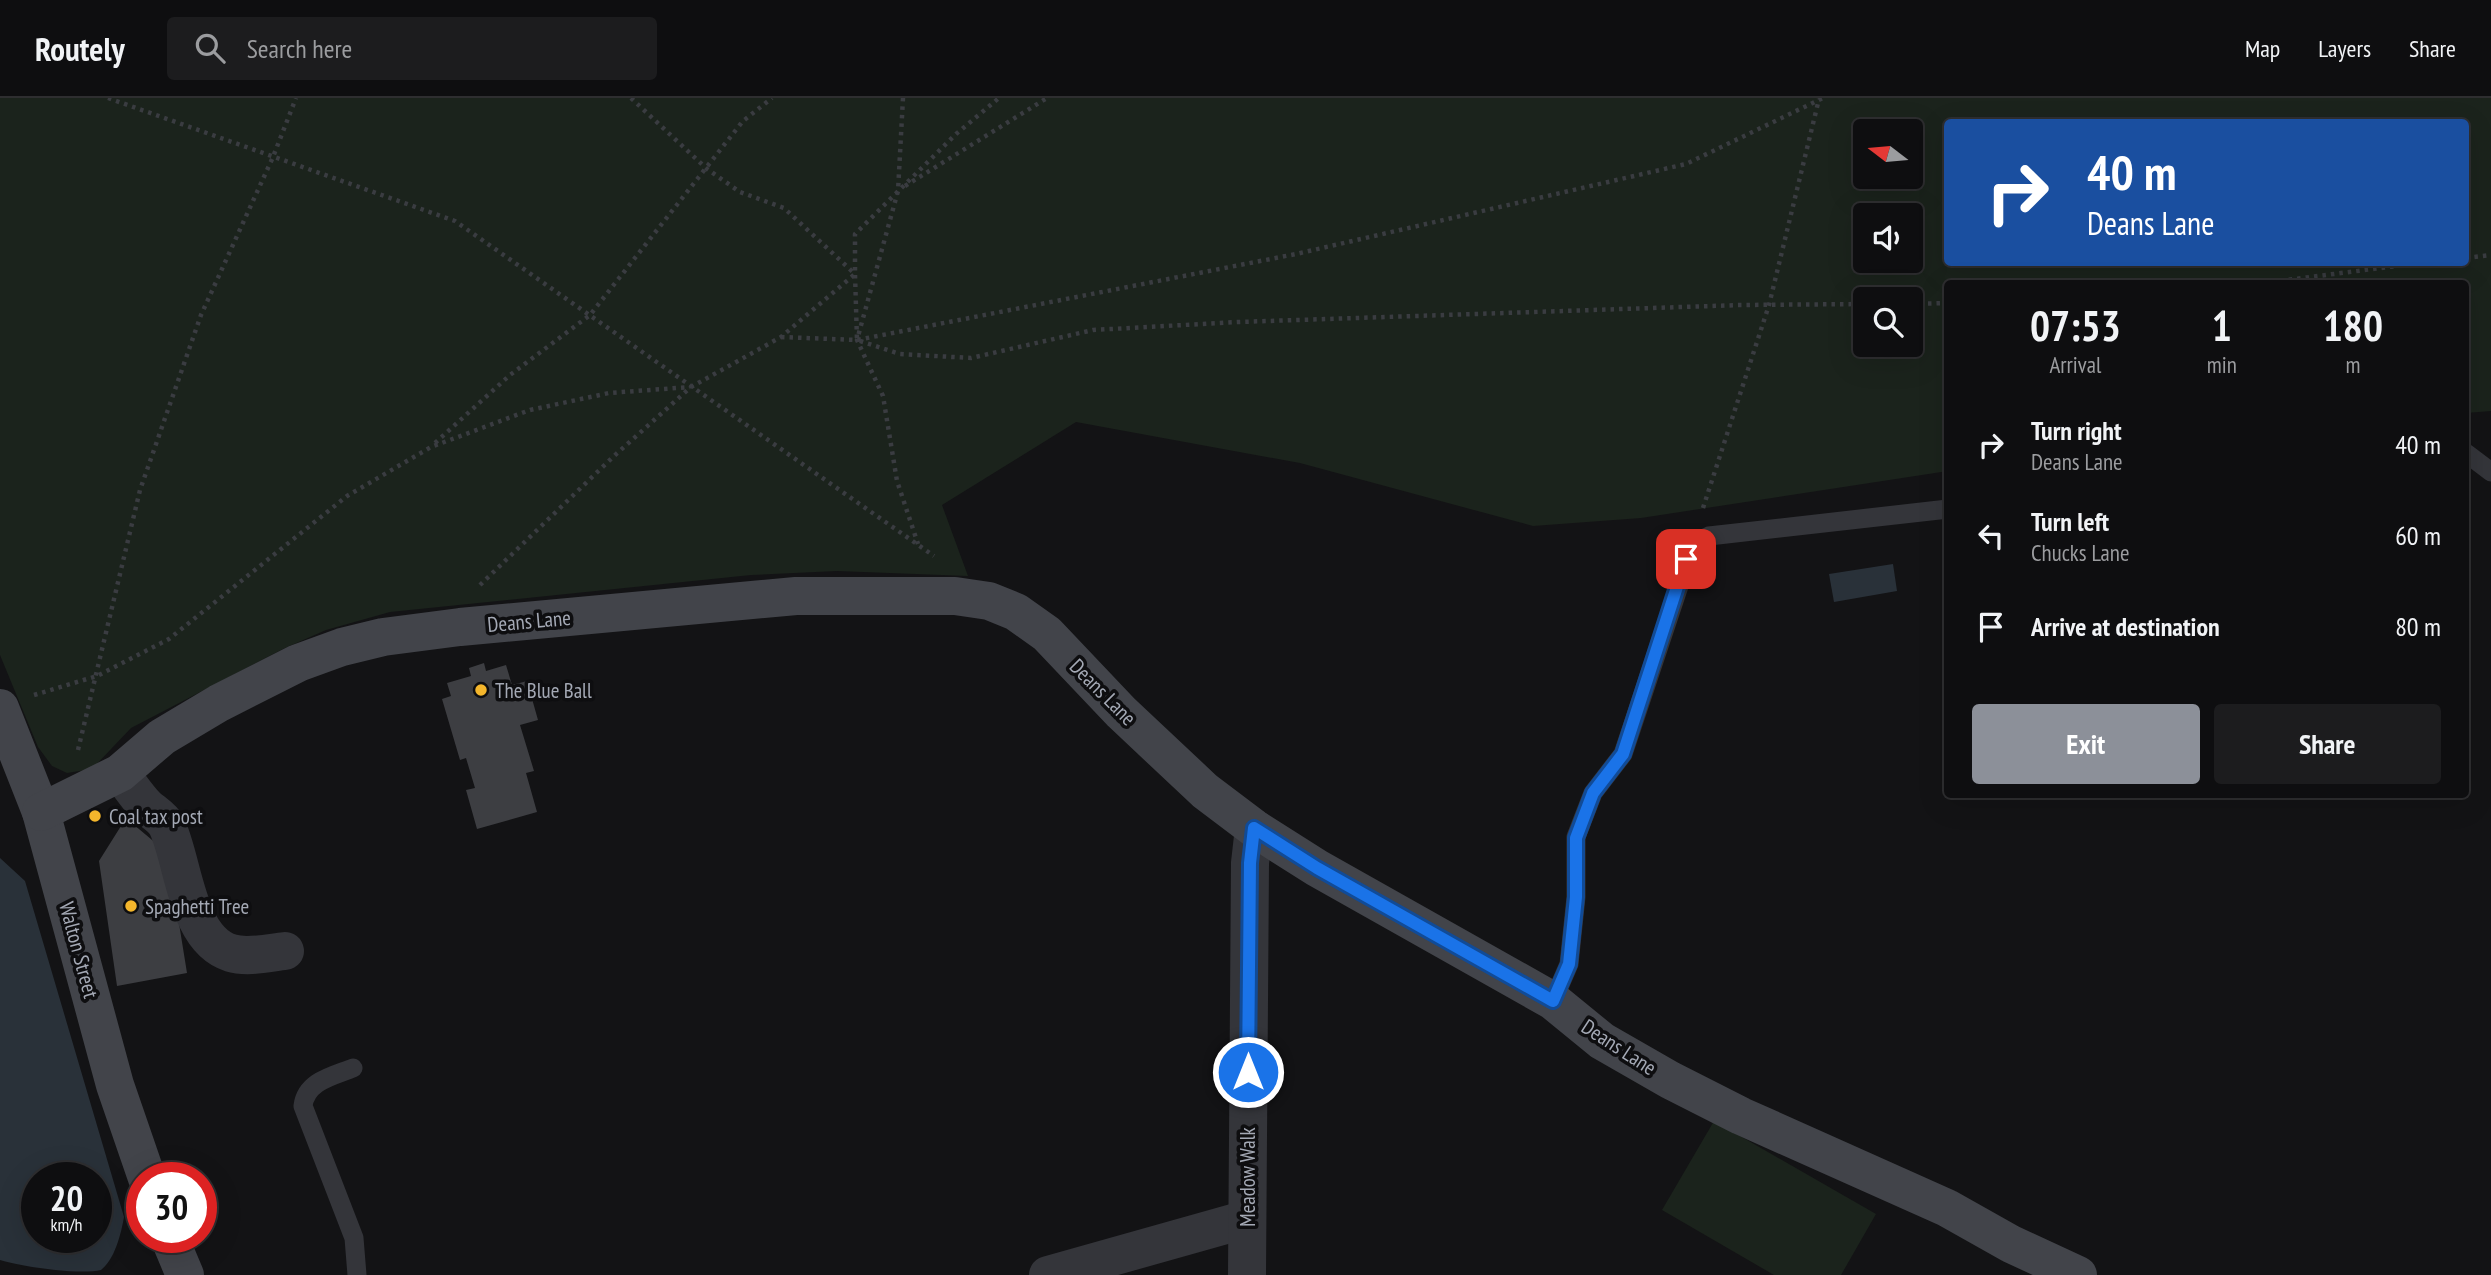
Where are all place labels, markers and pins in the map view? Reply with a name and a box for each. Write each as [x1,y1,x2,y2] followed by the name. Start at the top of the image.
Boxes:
[1656,529,1716,589] pin
[495,677,592,704] place label: The Blue Ball
[473,682,489,698] marker: The Blue Ball
[109,803,203,830] place label: Coal tax post
[87,808,103,824] marker: Coal tax post
[145,893,249,920] place label: Spaghetti Tree
[123,898,139,914] marker: Spaghetti Tree

